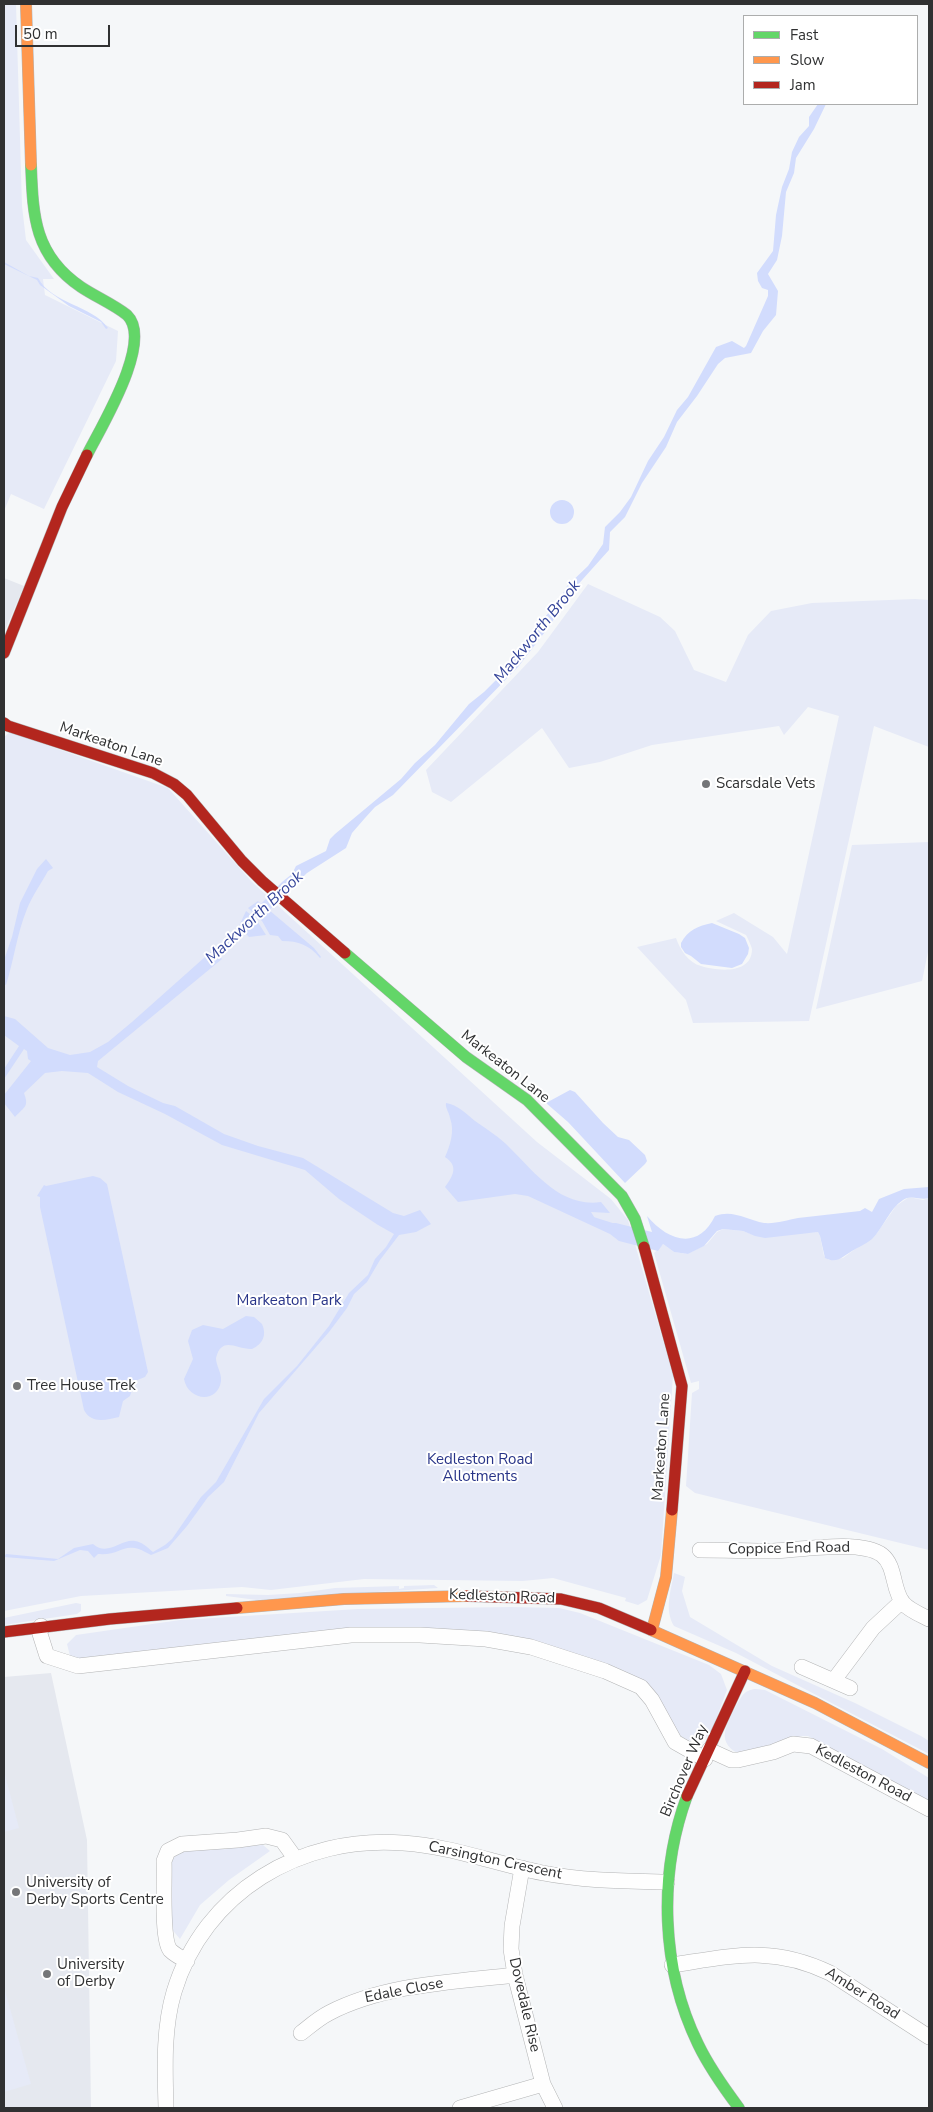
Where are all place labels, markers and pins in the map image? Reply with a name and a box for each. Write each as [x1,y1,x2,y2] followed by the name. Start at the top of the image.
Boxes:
[716,775,815,793] place label: Scarsdale Vets
[700,778,712,790] marker: Scarsdale Vets
[27,1377,136,1395] place label: Tree House Trek
[11,1380,23,1392] marker: Tree House Trek
[26,1874,164,1909] place label: University of Derby Sports Centre
[10,1886,22,1898] marker: University of Derby Sports Centre
[57,1956,125,1991] place label: University of Derby
[41,1968,53,1980] marker: University of Derby

